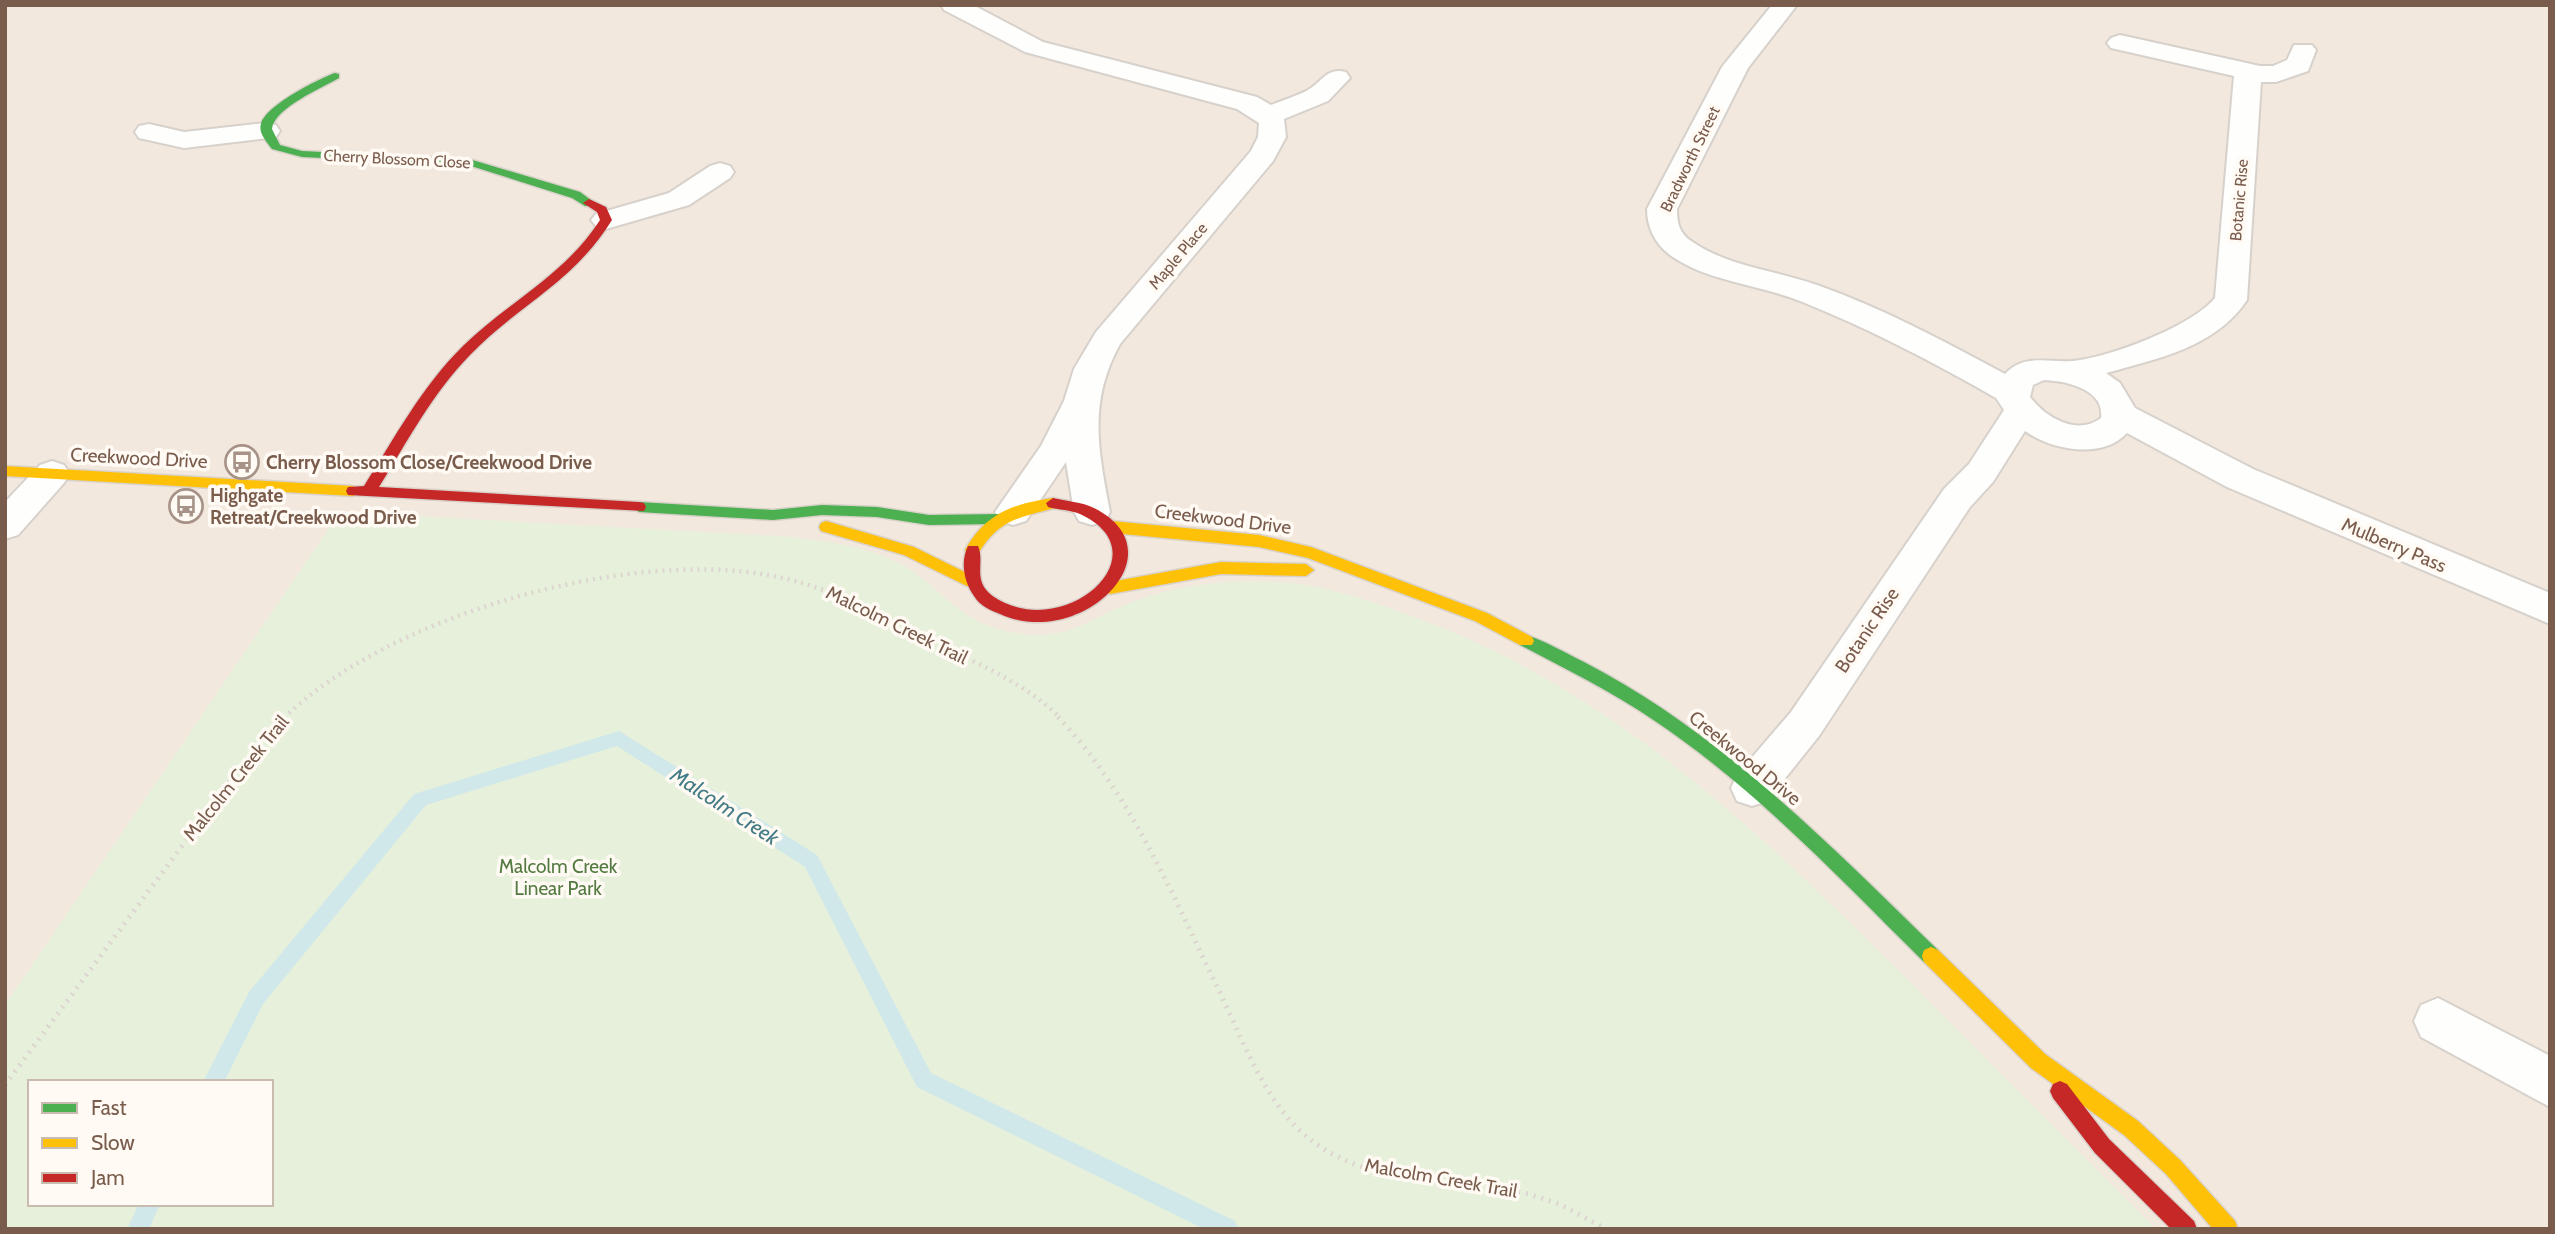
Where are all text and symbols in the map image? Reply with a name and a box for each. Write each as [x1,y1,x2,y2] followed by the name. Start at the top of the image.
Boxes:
[1656,103,1724,215] street label: Bradworth Street
[323,146,471,172] street label: Cherry Blossom Close
[2226,158,2252,242] street label: Botanic Rise
[1145,219,1211,293] street label: Maple Place
[70,443,208,473] street label: Creekwood Drive
[223,443,261,481] bus stop icon: Cherry Blossom Close/Creekwood Drive
[266,451,592,474] place label: Cherry Blossom Close/Creekwood Drive
[210,484,417,529] place label: Highgate Retreat/Creekwood Drive
[167,487,205,525] bus stop icon: Highgate Retreat/Creekwood Drive
[1153,499,1293,539] street label: Creekwood Drive
[2338,513,2450,577] street label: Mulberry Pass
[822,581,972,669] street label: Malcolm Creek Trail
[1830,583,1904,677] street label: Botanic Rise
[1684,706,1806,810] street label: Creekwood Drive
[178,710,294,845] street label: Malcolm Creek Trail
[666,761,784,851] water label: Malcolm Creek
[499,855,618,900] park label: Malcolm Creek Linear Park
[28,1080,273,1206] legend
[91,1095,127,1120] text: Fast
[91,1130,135,1155] text: Slow
[1363,1153,1520,1203] street label: Malcolm Creek Trail
[90,1165,125,1190] text: Jam

